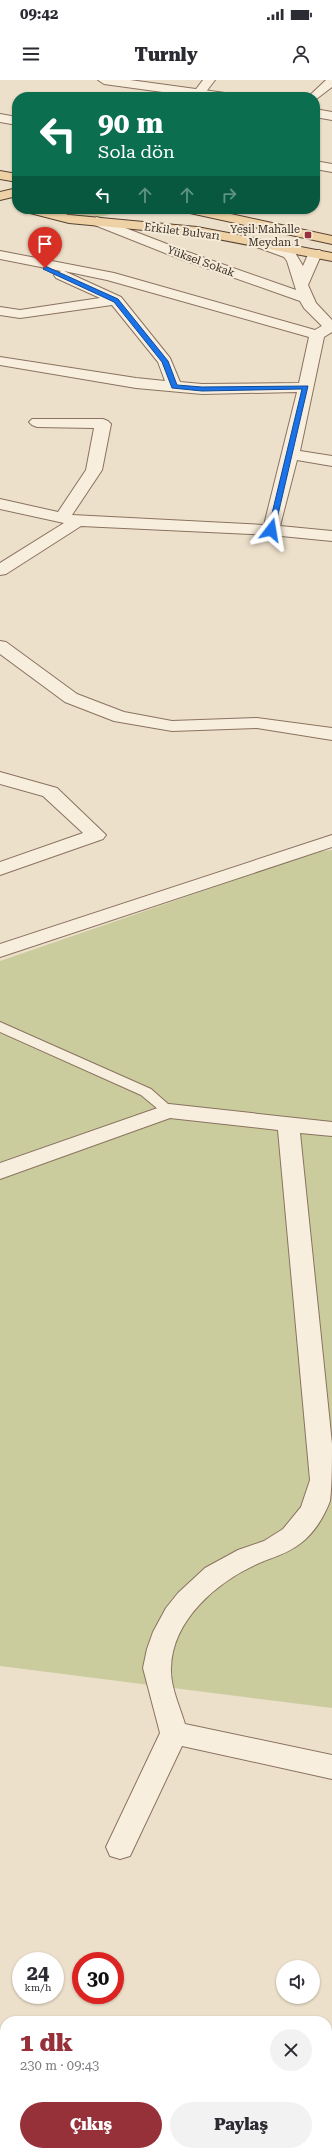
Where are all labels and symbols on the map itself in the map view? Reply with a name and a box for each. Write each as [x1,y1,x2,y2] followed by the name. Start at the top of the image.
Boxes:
[143,220,221,243] street label: Erkilet Bulvarı
[230,223,300,249] place label: Yeşil Mahalle Meydan 1
[28,227,62,268] pin
[303,230,313,240] marker: Yeşil Mahalle Meydan 1
[165,243,237,280] street label: Yüksel Sokak
[250,509,292,551] position arrow
[72,1952,124,2004] speed limit sign: 30

